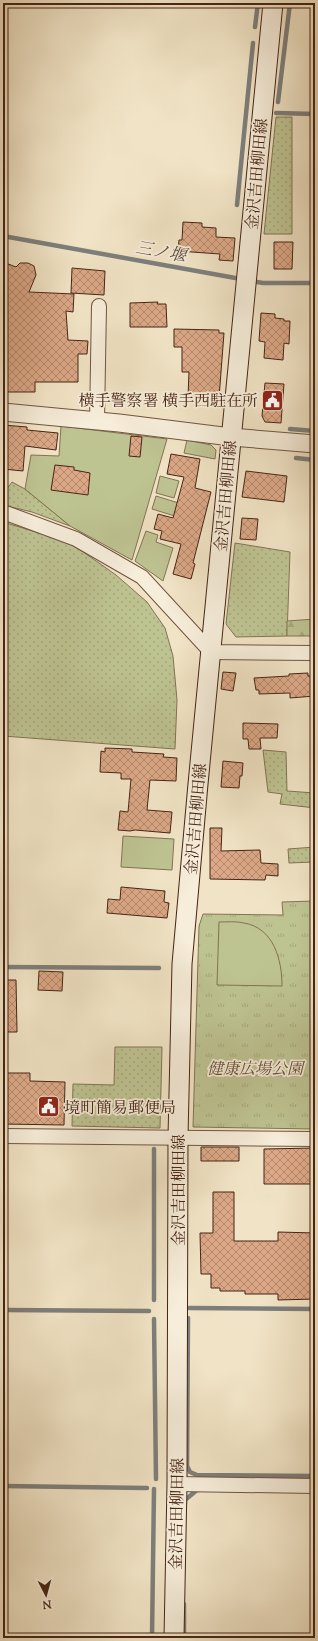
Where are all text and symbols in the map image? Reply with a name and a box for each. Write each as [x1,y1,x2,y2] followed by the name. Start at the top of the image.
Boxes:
[242,117,275,231] street label: 金沢吉田柳田線
[133,237,191,270] water label: 三ノ堰
[260,387,286,413] public building icon: 横手警察署 横手西駐在所
[79,391,258,414] place label: 横手警察署 横手西駐在所
[211,439,244,553] street label: 金沢吉田柳田線
[181,762,214,876] street label: 金沢吉田柳田線
[207,1059,306,1082] park label: 健康広場公園
[36,1094,62,1120] public building icon: 境町簡易郵便局
[64,1098,176,1121] place label: 境町簡易郵便局
[169,1134,192,1246] street label: 金沢吉田柳田線
[166,1458,191,1570] street label: 金沢吉田柳田線
[26,1575,66,1615] north arrow
[42,1595,53,1612] text: N

